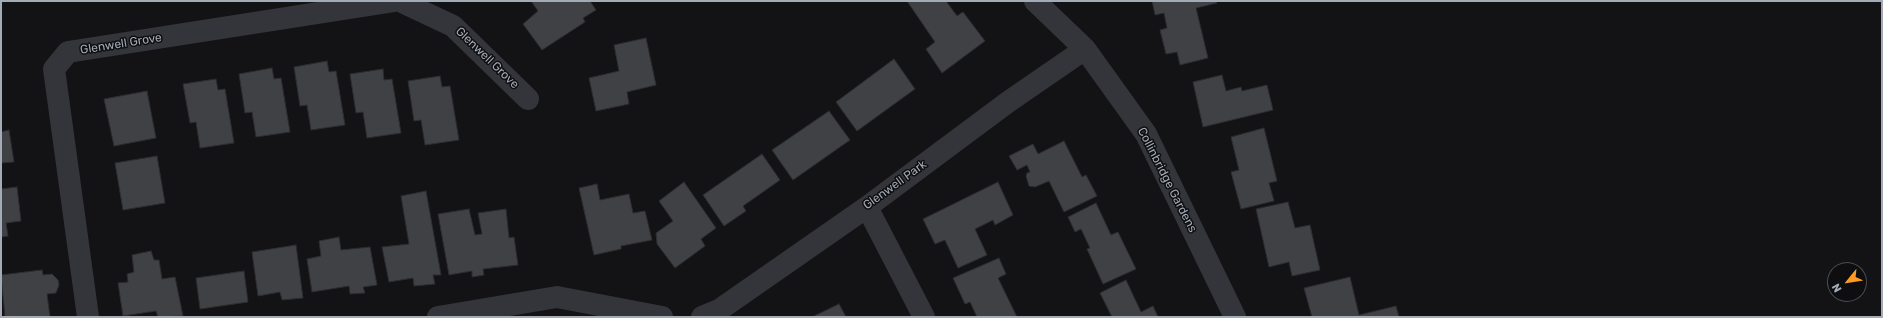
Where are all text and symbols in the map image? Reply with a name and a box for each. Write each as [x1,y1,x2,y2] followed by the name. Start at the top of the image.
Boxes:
[452,24,522,92] street label: Glenwell Grove
[79,30,163,58] street label: Glenwell Grove
[1134,125,1200,235] street label: Collinbridge Gardens
[860,157,930,213] street label: Glenwell Park
[1827,262,1867,302] north arrow
[1829,281,1845,294] text: N

